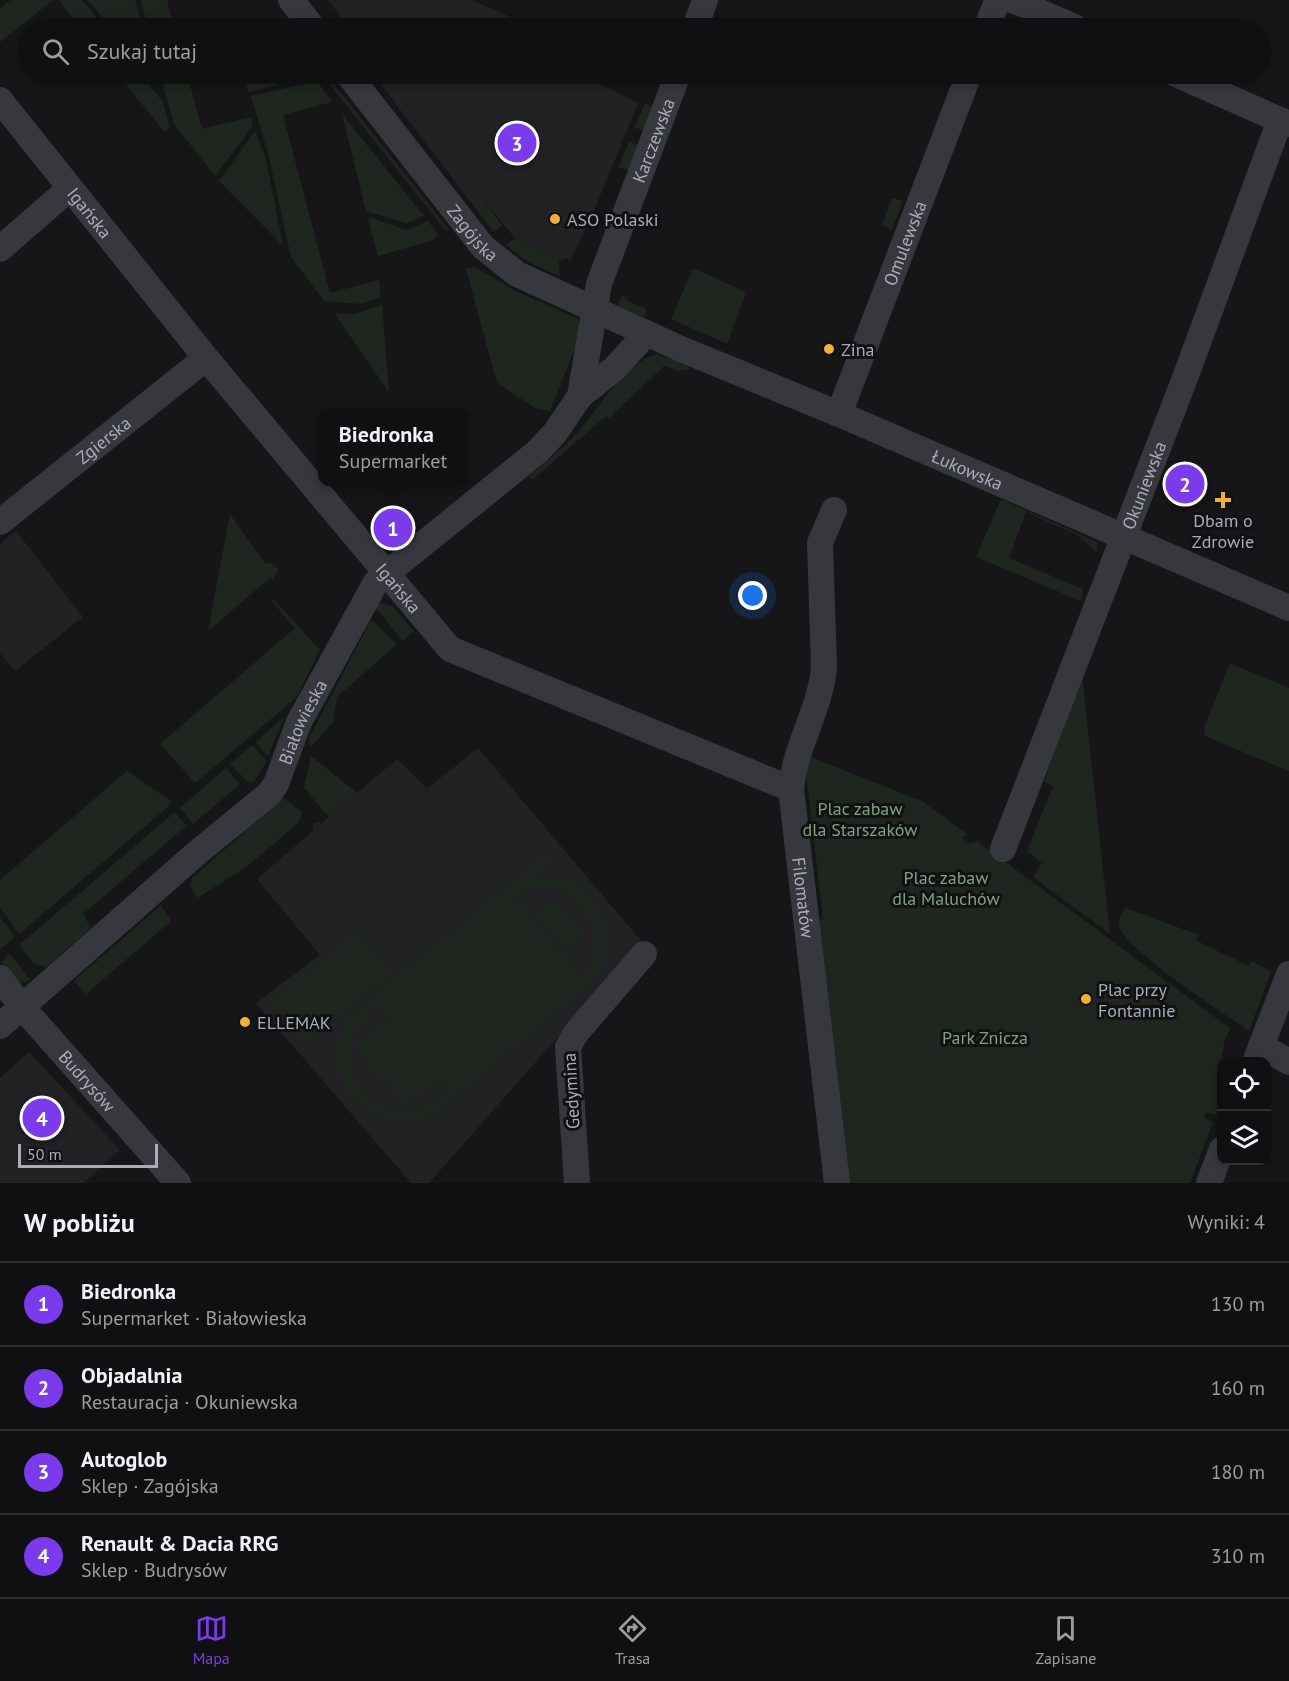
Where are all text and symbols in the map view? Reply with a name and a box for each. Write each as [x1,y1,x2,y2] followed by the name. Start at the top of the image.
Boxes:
[18,18,1271,84] search box
[39,35,72,68] icon: search
[87,37,197,65] text: Szukaj tutaj
[627,95,679,186] street label: Karczewska
[498,120,536,166] pin: 3
[63,182,117,243] street label: Igańska
[878,197,931,289] street label: Omulewska
[442,200,503,266] street label: Zagójska
[567,208,658,231] place label: ASO Polaski
[548,212,562,226] marker: ASO Polaski
[841,338,874,361] place label: Zina
[822,342,836,356] marker: Zina
[318,408,468,486] popup
[71,411,135,469] street label: Zgierska
[339,420,434,448] text: Biedronka
[1116,438,1171,533] street label: Okuniewska
[929,444,1006,495] street label: Łukowska
[339,448,447,474] text: Supermarket
[1166,462,1204,506] pin: 2
[1216,493,1230,507] marker: Dbam o Zdrowie
[374,506,412,550] pin: 1
[1192,509,1254,553] place label: Dbam o Zdrowie
[371,558,426,618] street label: Igańska
[738,581,767,610] your location
[273,675,332,768] street label: Białowieska
[802,797,918,841] park label: Plac zabaw dla Starszaków
[788,856,820,940] street label: Filomatów
[892,866,1000,910] park label: Plac zabaw dla Maluchów
[1098,978,1176,1022] place label: Plac przy Fontannie
[1079,992,1093,1006] marker: Plac przy Fontannie
[257,1011,331,1034] place label: ELLEMAK
[238,1015,252,1029] marker: ELLEMAK
[942,1026,1028,1049] park label: Park Znicza
[54,1045,121,1117] street label: Budrysów
[558,1052,584,1130] street label: Gedymina
[1217,1057,1271,1165] map controls
[1217,1057,1271,1111] button: locate
[22,1096,62,1140] pin: 4
[1217,1111,1271,1165] button: layers
[18,1141,158,1168] scale bar
[27,1144,62,1164] text: 50 m
[24,1206,135,1239] text: W pobliżu
[1188,1209,1265,1235] text: Wyniki: 4
[81,1277,176,1305] text: Biedronka
[38,1291,49,1317] text: 1
[1211,1291,1265,1317] text: 130 m
[81,1305,307,1331] text: Supermarket · Białowieska
[81,1361,182,1389] text: Objadalnia
[38,1375,49,1401] text: 2
[1211,1375,1265,1401] text: 160 m
[81,1389,298,1415] text: Restauracja · Okuniewska
[81,1445,167,1473] text: Autoglob
[38,1459,49,1485] text: 3
[1211,1459,1265,1485] text: 180 m
[81,1473,219,1499] text: Sklep · Zagójska
[81,1529,279,1557] text: Renault & Dacia RRG
[38,1543,49,1569] text: 4
[1211,1543,1265,1569] text: 310 m
[81,1557,227,1583] text: Sklep · Budrysów
[193,1612,230,1668] tab: Mapa
[615,1612,650,1668] tab: Trasa
[1036,1612,1096,1668] tab: Zapisane

